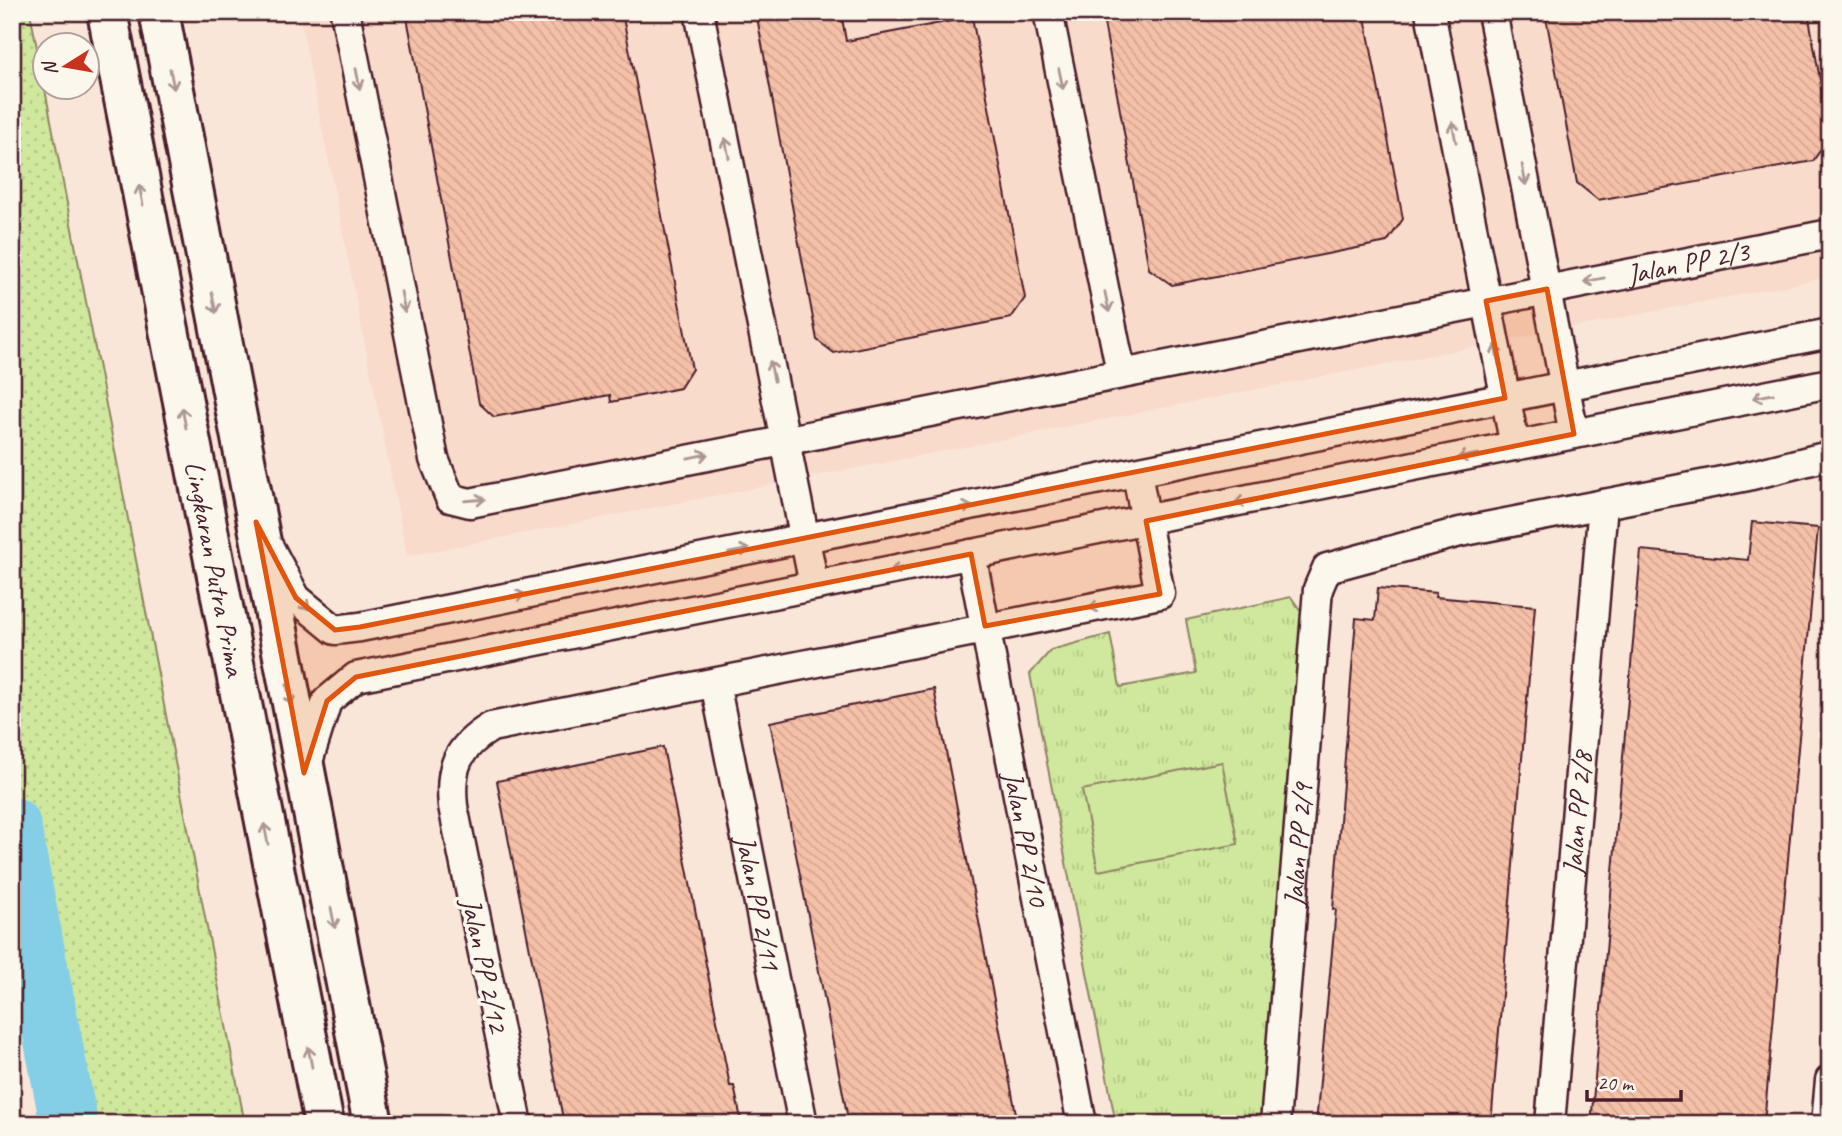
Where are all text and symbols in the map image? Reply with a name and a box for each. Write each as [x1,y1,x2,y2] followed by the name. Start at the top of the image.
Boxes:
[32,32,102,102] north arrow
[37,58,63,77] text: N
[165,67,179,90] one-way arrow
[352,67,366,90] one-way arrow
[1055,67,1069,90] one-way arrow
[1446,121,1460,144] one-way arrow
[719,137,733,160] one-way arrow
[1518,163,1532,186] one-way arrow
[134,184,147,207] one-way arrow
[1622,232,1754,292] street label: Jalan PP 2/3
[1583,273,1606,287] one-way arrow
[396,290,410,313] one-way arrow
[1100,290,1114,313] one-way arrow
[208,291,222,314] one-way arrow
[1489,344,1503,367] one-way arrow
[765,360,779,383] one-way arrow
[1752,390,1775,403] one-way arrow
[177,407,191,430] one-way arrow
[686,448,709,462] one-way arrow
[1457,449,1480,463] one-way arrow
[178,458,254,681] street label: Lingkaran Putra Prima
[463,493,486,506] one-way arrow
[1234,495,1257,509] one-way arrow
[950,500,973,514] one-way arrow
[727,544,750,558] one-way arrow
[890,562,913,575] one-way arrow
[503,589,526,602] one-way arrow
[294,593,311,610] one-way arrow
[1088,599,1111,613] one-way arrow
[283,683,296,706] one-way arrow
[1554,748,1599,878] street label: Jalan PP 2/8
[996,766,1057,911] street label: Jalan PP 2/10
[1275,780,1320,910] street label: Jalan PP 2/9
[259,823,273,846] one-way arrow
[728,830,790,974] street label: Jalan PP 2/11
[453,893,517,1038] street label: Jalan PP 2/12
[326,906,340,929] one-way arrow
[303,1046,317,1069] one-way arrow
[1587,1059,1681,1103] scale bar
[1597,1070,1635,1096] text: 20 m

